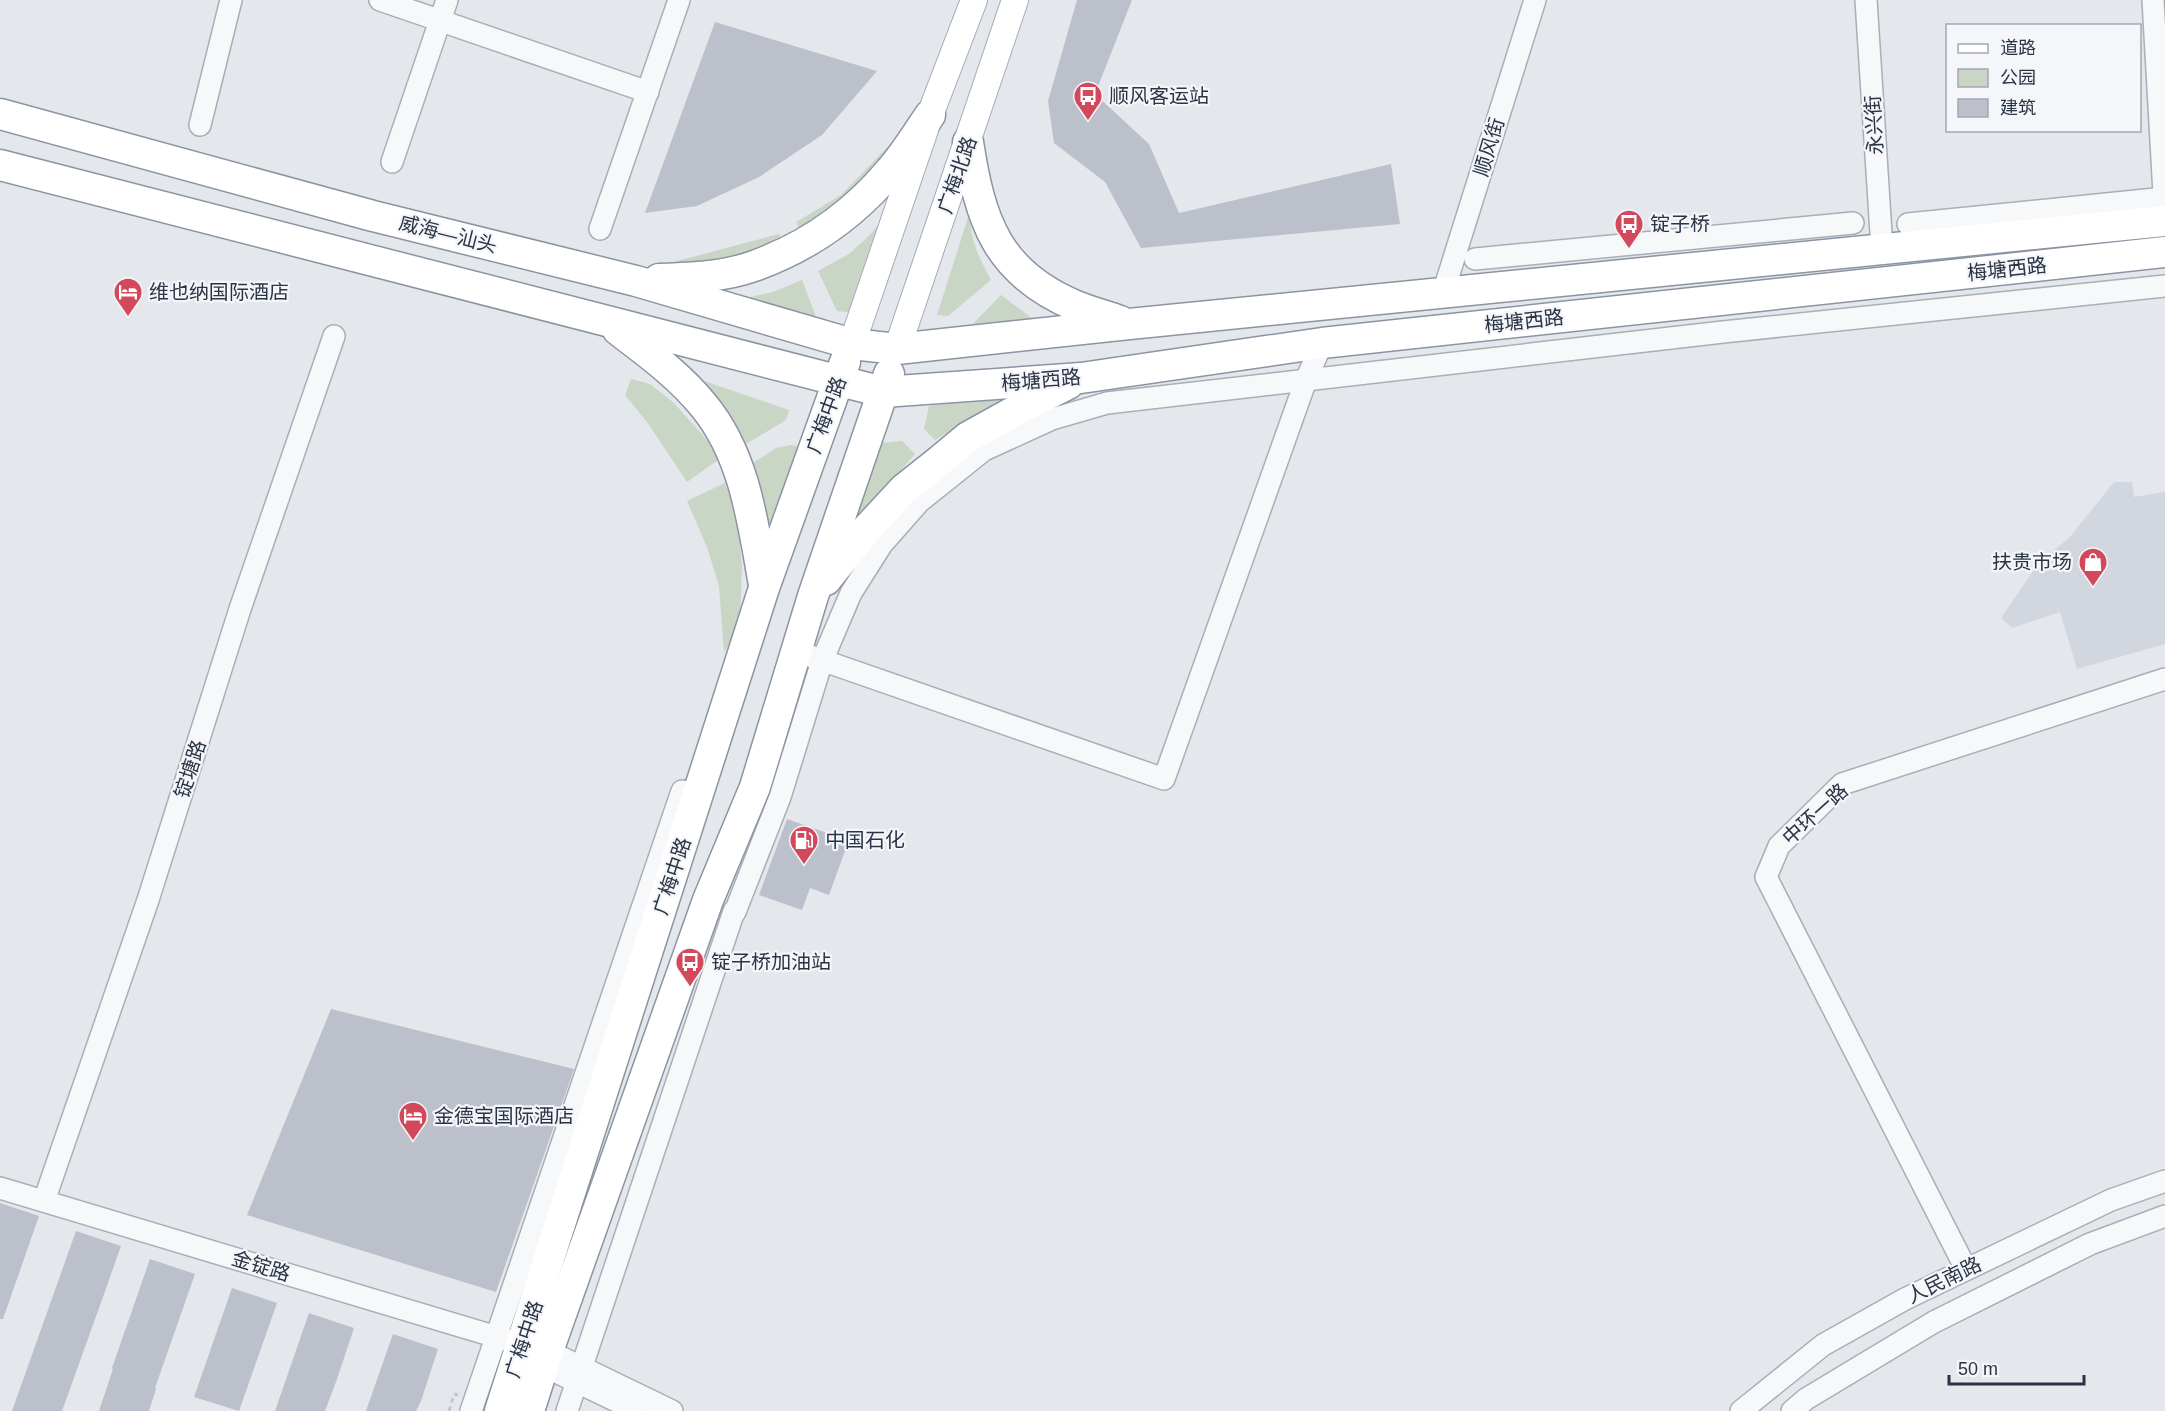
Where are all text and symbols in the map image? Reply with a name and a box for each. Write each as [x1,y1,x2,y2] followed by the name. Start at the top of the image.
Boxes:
[1946,24,2141,132] legend
[2000,38,2036,58] text: 道路
[2000,68,2036,88] text: 公园
[1072,80,1104,122] bus stop icon: 顺风客运站
[1109,85,1209,107] place label: 顺风客运站
[1861,94,1887,156] street label: 永兴街
[2000,98,2036,118] text: 建筑
[1470,115,1508,179] street label: 顺风街
[934,134,980,216] street label: 广梅北路
[1613,208,1645,250] bus stop icon: 锭子桥
[397,211,499,257] street label: 威海—汕头
[1650,213,1710,235] place label: 锭子桥
[1966,254,2048,284] street label: 梅塘西路
[112,276,144,318] hotel icon: 维也纳国际酒店
[149,281,289,303] place label: 维也纳国际酒店
[1483,306,1565,336] street label: 梅塘西路
[1000,366,1082,394] street label: 梅塘西路
[802,374,850,456] street label: 广梅中路
[2077,546,2109,588] shop icon: 扶贵市场
[1992,551,2072,573] place label: 扶贵市场
[170,737,210,801] street label: 锭塘路
[1778,779,1852,849] street label: 中环一路
[788,824,820,866] fuel station icon: 中国石化
[825,829,905,851] place label: 中国石化
[649,835,695,917] street label: 广梅中路
[674,946,706,988] bus stop icon: 锭子桥加油站
[711,951,831,973] place label: 锭子桥加油站
[397,1100,429,1142] hotel icon: 金德宝国际酒店
[434,1105,574,1127] place label: 金德宝国际酒店
[229,1247,293,1285] street label: 金锭路
[1903,1253,1985,1307] street label: 人民南路
[501,1298,547,1380] street label: 广梅中路
[1949,1348,2084,1386] scale bar
[1958,1359,1998,1379] text: 50 m

